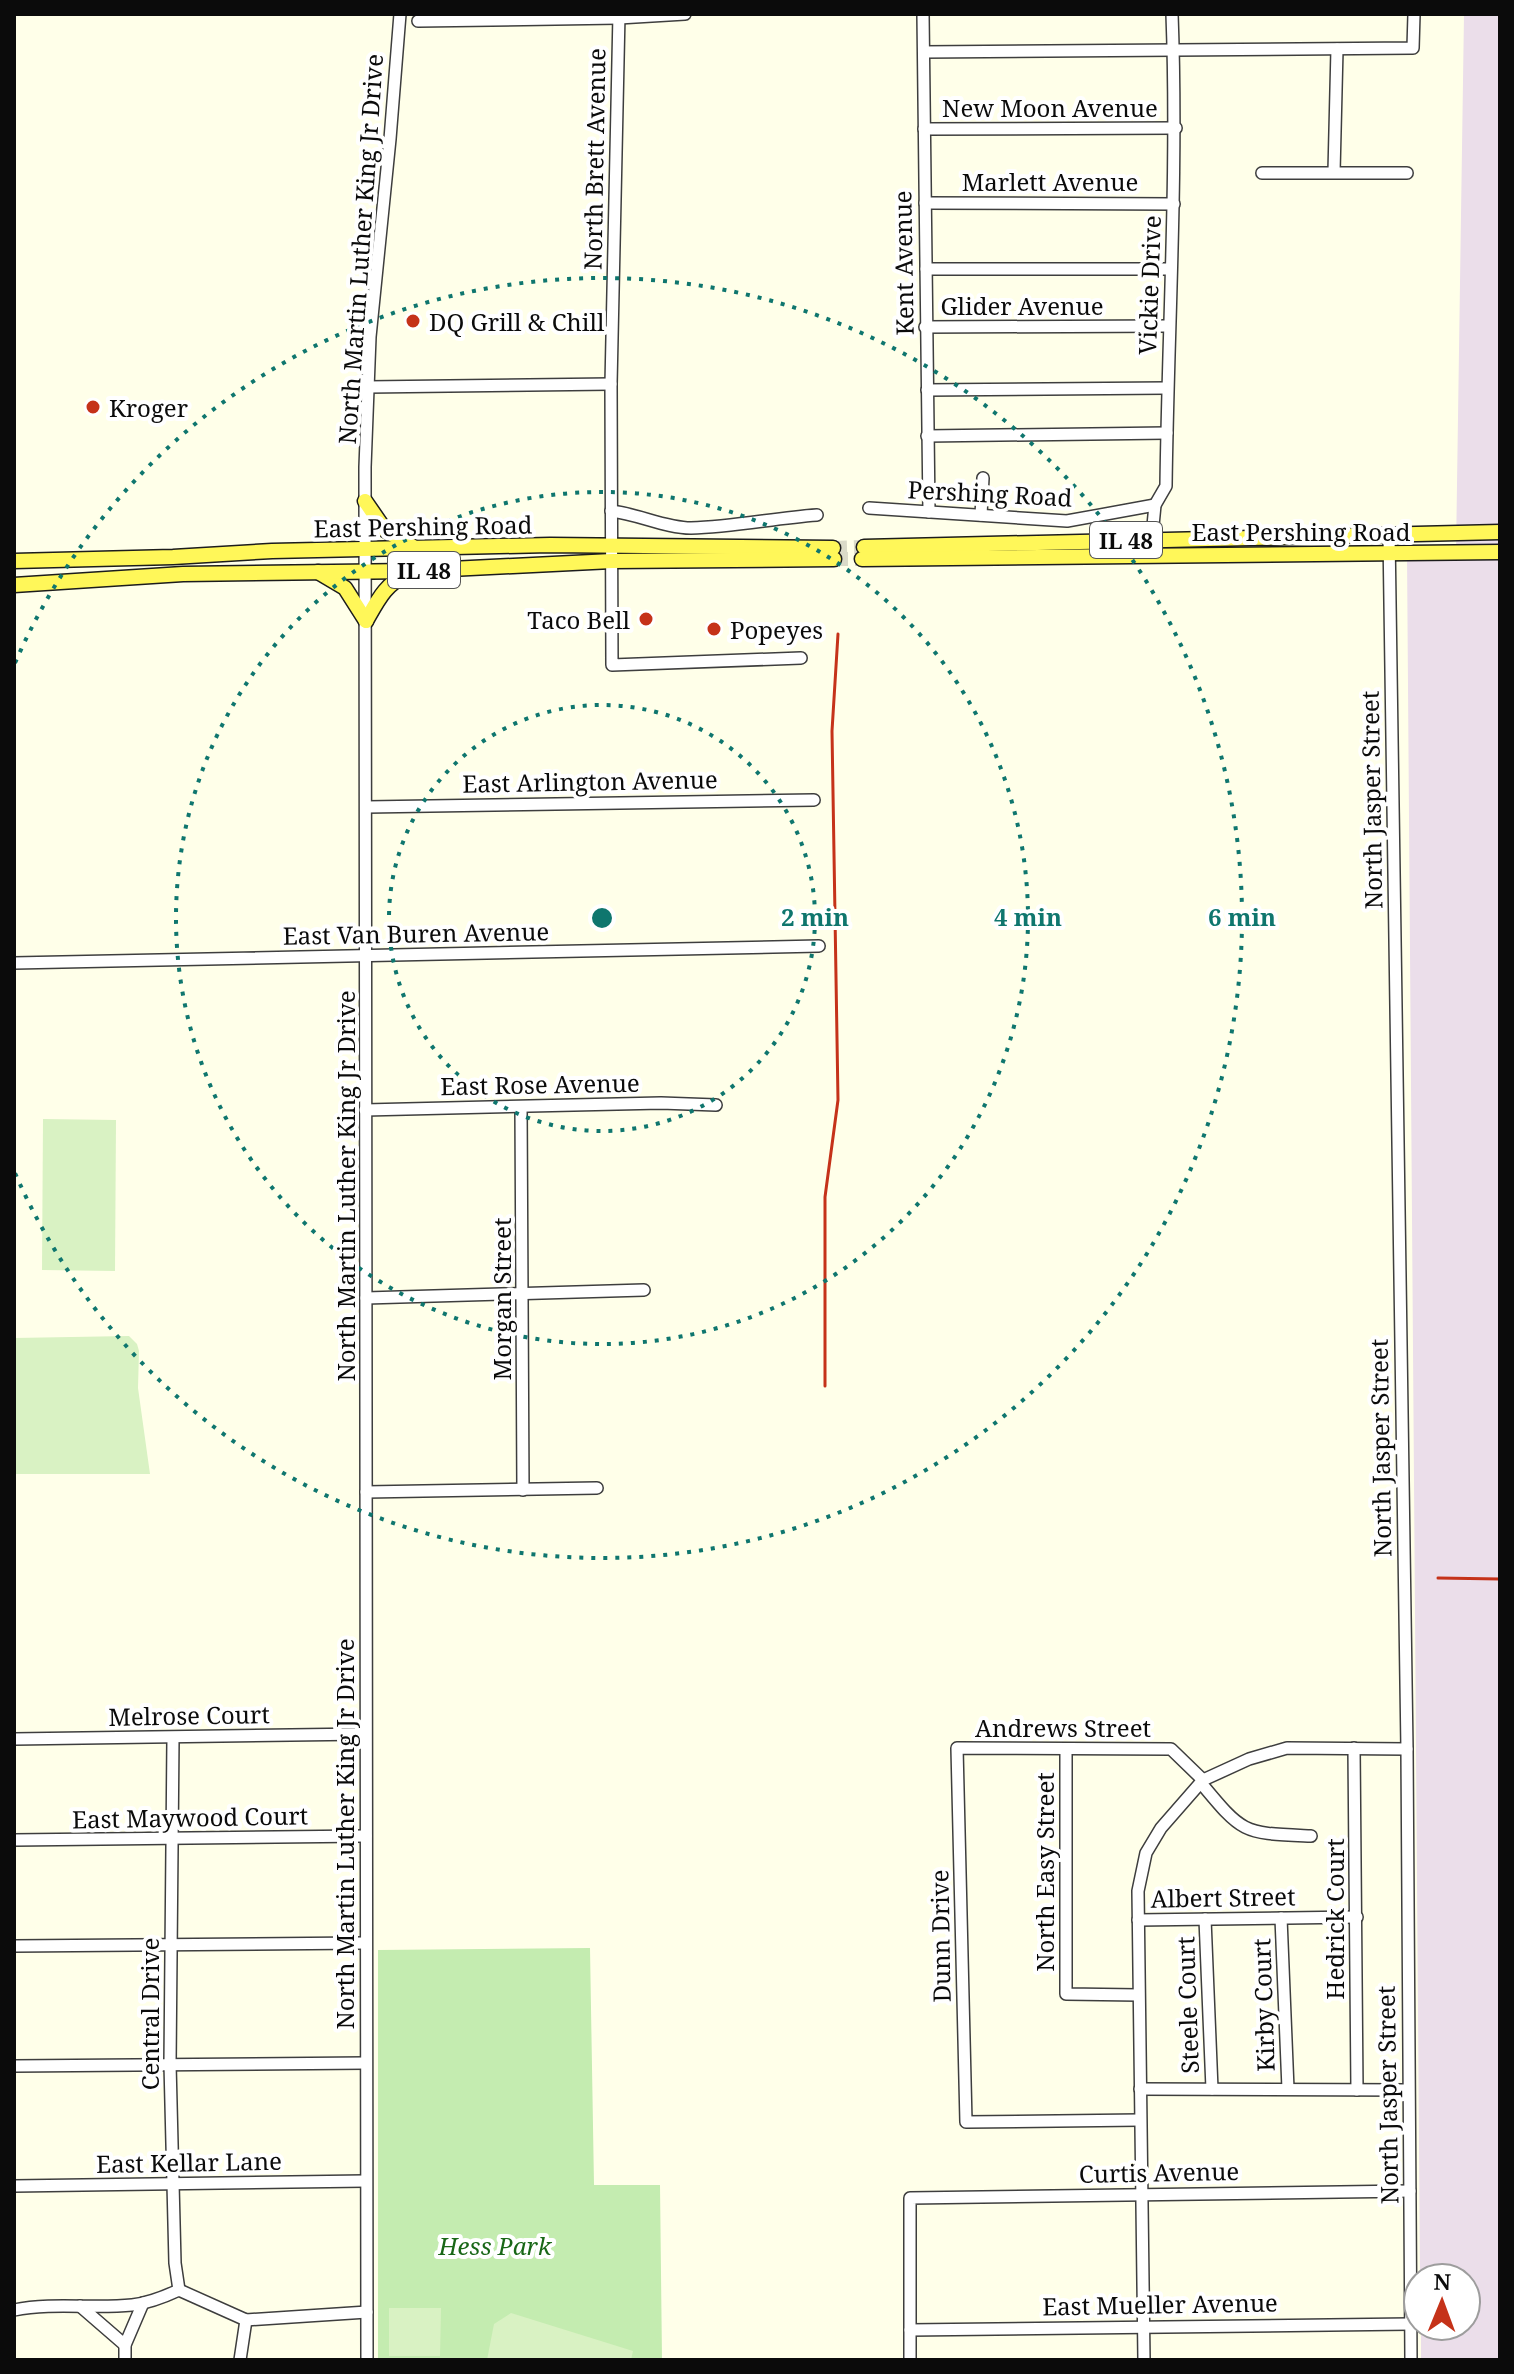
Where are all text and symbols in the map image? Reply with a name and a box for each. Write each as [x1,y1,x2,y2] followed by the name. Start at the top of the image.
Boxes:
[576,48,612,270] street label: North Brett Avenue
[330,53,390,445] street label: North Martin Luther King Jr Drive
[942,91,1158,124] street label: New Moon Avenue
[962,165,1138,198] street label: Marlett Avenue
[885,190,921,336] street label: Kent Avenue
[1130,215,1168,355] street label: Vickie Drive
[940,289,1104,322] street label: Glider Avenue
[429,305,605,338] place label: DQ Grill & Chill
[404,312,422,330] marker: DQ Grill & Chill
[109,391,188,424] place label: Kroger
[84,398,102,416] marker: Kroger
[907,472,1073,514] street label: Pershing Road
[313,508,533,544] street label: East Pershing Road
[1192,515,1411,548] street label: East Pershing Road
[1090,522,1162,558] road number: IL 48
[388,552,460,588] road number: IL 48
[527,603,631,636] place label: Taco Bell
[637,610,655,628] marker: Taco Bell
[730,613,823,646] place label: Popeyes
[705,620,723,638] marker: Popeyes
[1353,691,1389,909] street label: North Jasper Street
[462,762,718,800] street label: East Arlington Avenue
[781,900,849,933] text: 2 min
[994,900,1062,933] text: 4 min
[1208,900,1276,933] text: 6 min
[588,904,616,932] centre of rings
[282,914,550,952] street label: East Van Buren Avenue
[329,990,362,1382] street label: North Martin Luther King Jr Drive
[440,1066,640,1102] street label: East Rose Avenue
[485,1218,518,1380] street label: Morgan Street
[1362,1339,1398,1557] street label: North Jasper Street
[328,1638,361,2030] street label: North Martin Luther King Jr Drive
[108,1697,270,1733] street label: Melrose Court
[975,1711,1151,1744] street label: Andrews Street
[1028,1772,1061,1972] street label: North Easy Street
[72,1798,308,1836] street label: East Maywood Court
[1318,1838,1351,2000] street label: Hedrick Court
[922,1869,958,2003] street label: Dunn Drive
[1150,1879,1296,1915] street label: Albert Street
[1168,1936,1206,2074] street label: Steele Court
[133,1938,166,2090] street label: Central Drive
[1244,1938,1282,2072] street label: Kirby Court
[1369,1986,1405,2204] street label: North Jasper Street
[96,2144,282,2180] street label: East Kellar Lane
[1079,2154,1239,2190] street label: Curtis Avenue
[437,2229,553,2262] park label: Hess Park
[1402,2262,1482,2342] north arrow
[1433,2266,1451,2296] text: N
[1042,2285,1278,2323] street label: East Mueller Avenue

